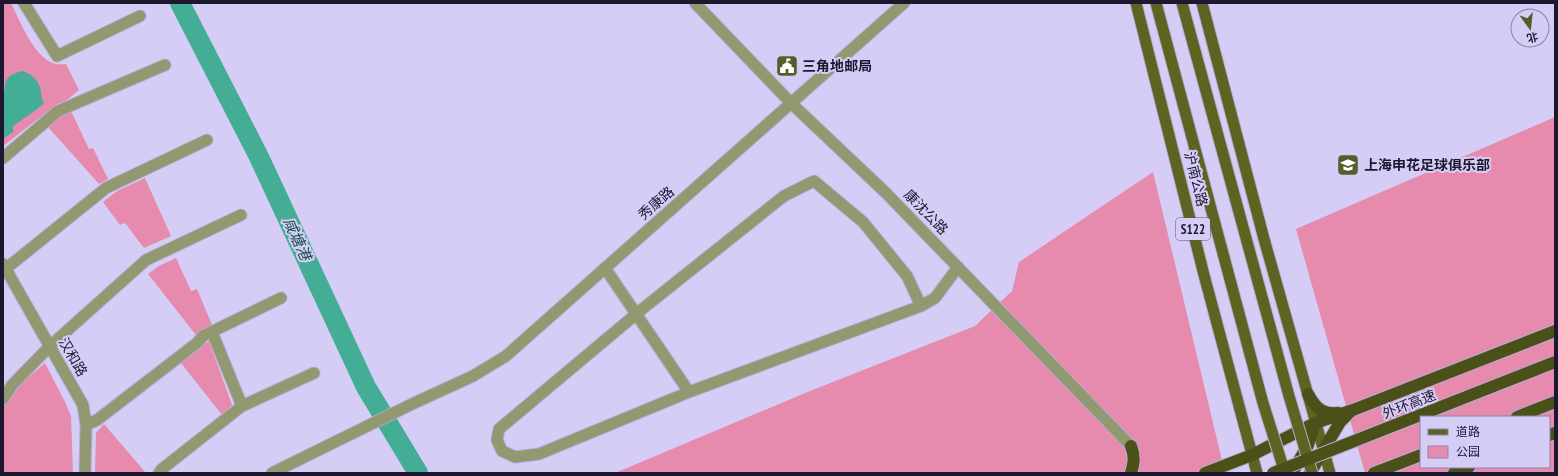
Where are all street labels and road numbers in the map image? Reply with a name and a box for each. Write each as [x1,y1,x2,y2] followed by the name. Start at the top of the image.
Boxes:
[1180,150,1212,208] street label: 沪南公路
[634,182,678,224] street label: 秀康路
[900,186,952,238] street label: 康沈公路
[1176,218,1210,240] road number: S122
[55,334,91,380] street label: 汉和路
[1380,386,1438,422] street label: 外环高速

